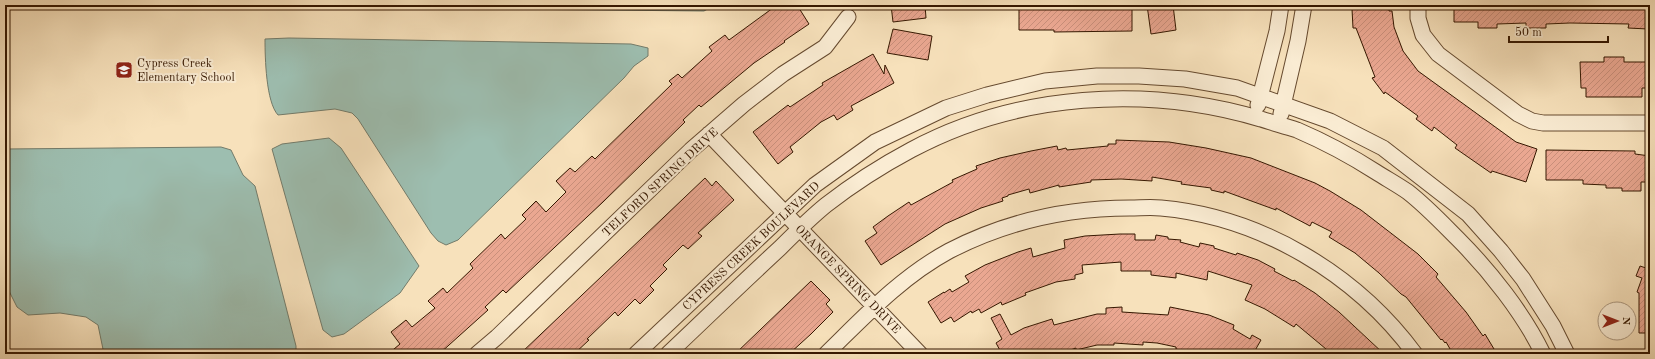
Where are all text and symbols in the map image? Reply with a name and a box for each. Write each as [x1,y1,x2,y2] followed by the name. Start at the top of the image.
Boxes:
[1509,18,1608,44] scale bar
[1515,26,1542,39] text: 50 m
[137,58,235,84] place label: Cypress Creek Elementary School
[114,60,134,80] school or university icon: Cypress Creek Elementary School
[601,126,721,239] street label: TELFORD SPRING DRIVE
[681,180,822,313] street label: CYPRESS CREEK BOULEVARD
[792,223,902,336] street label: ORANGE SPRING DRIVE
[1597,301,1637,341] north arrow
[1620,317,1631,326] text: N

